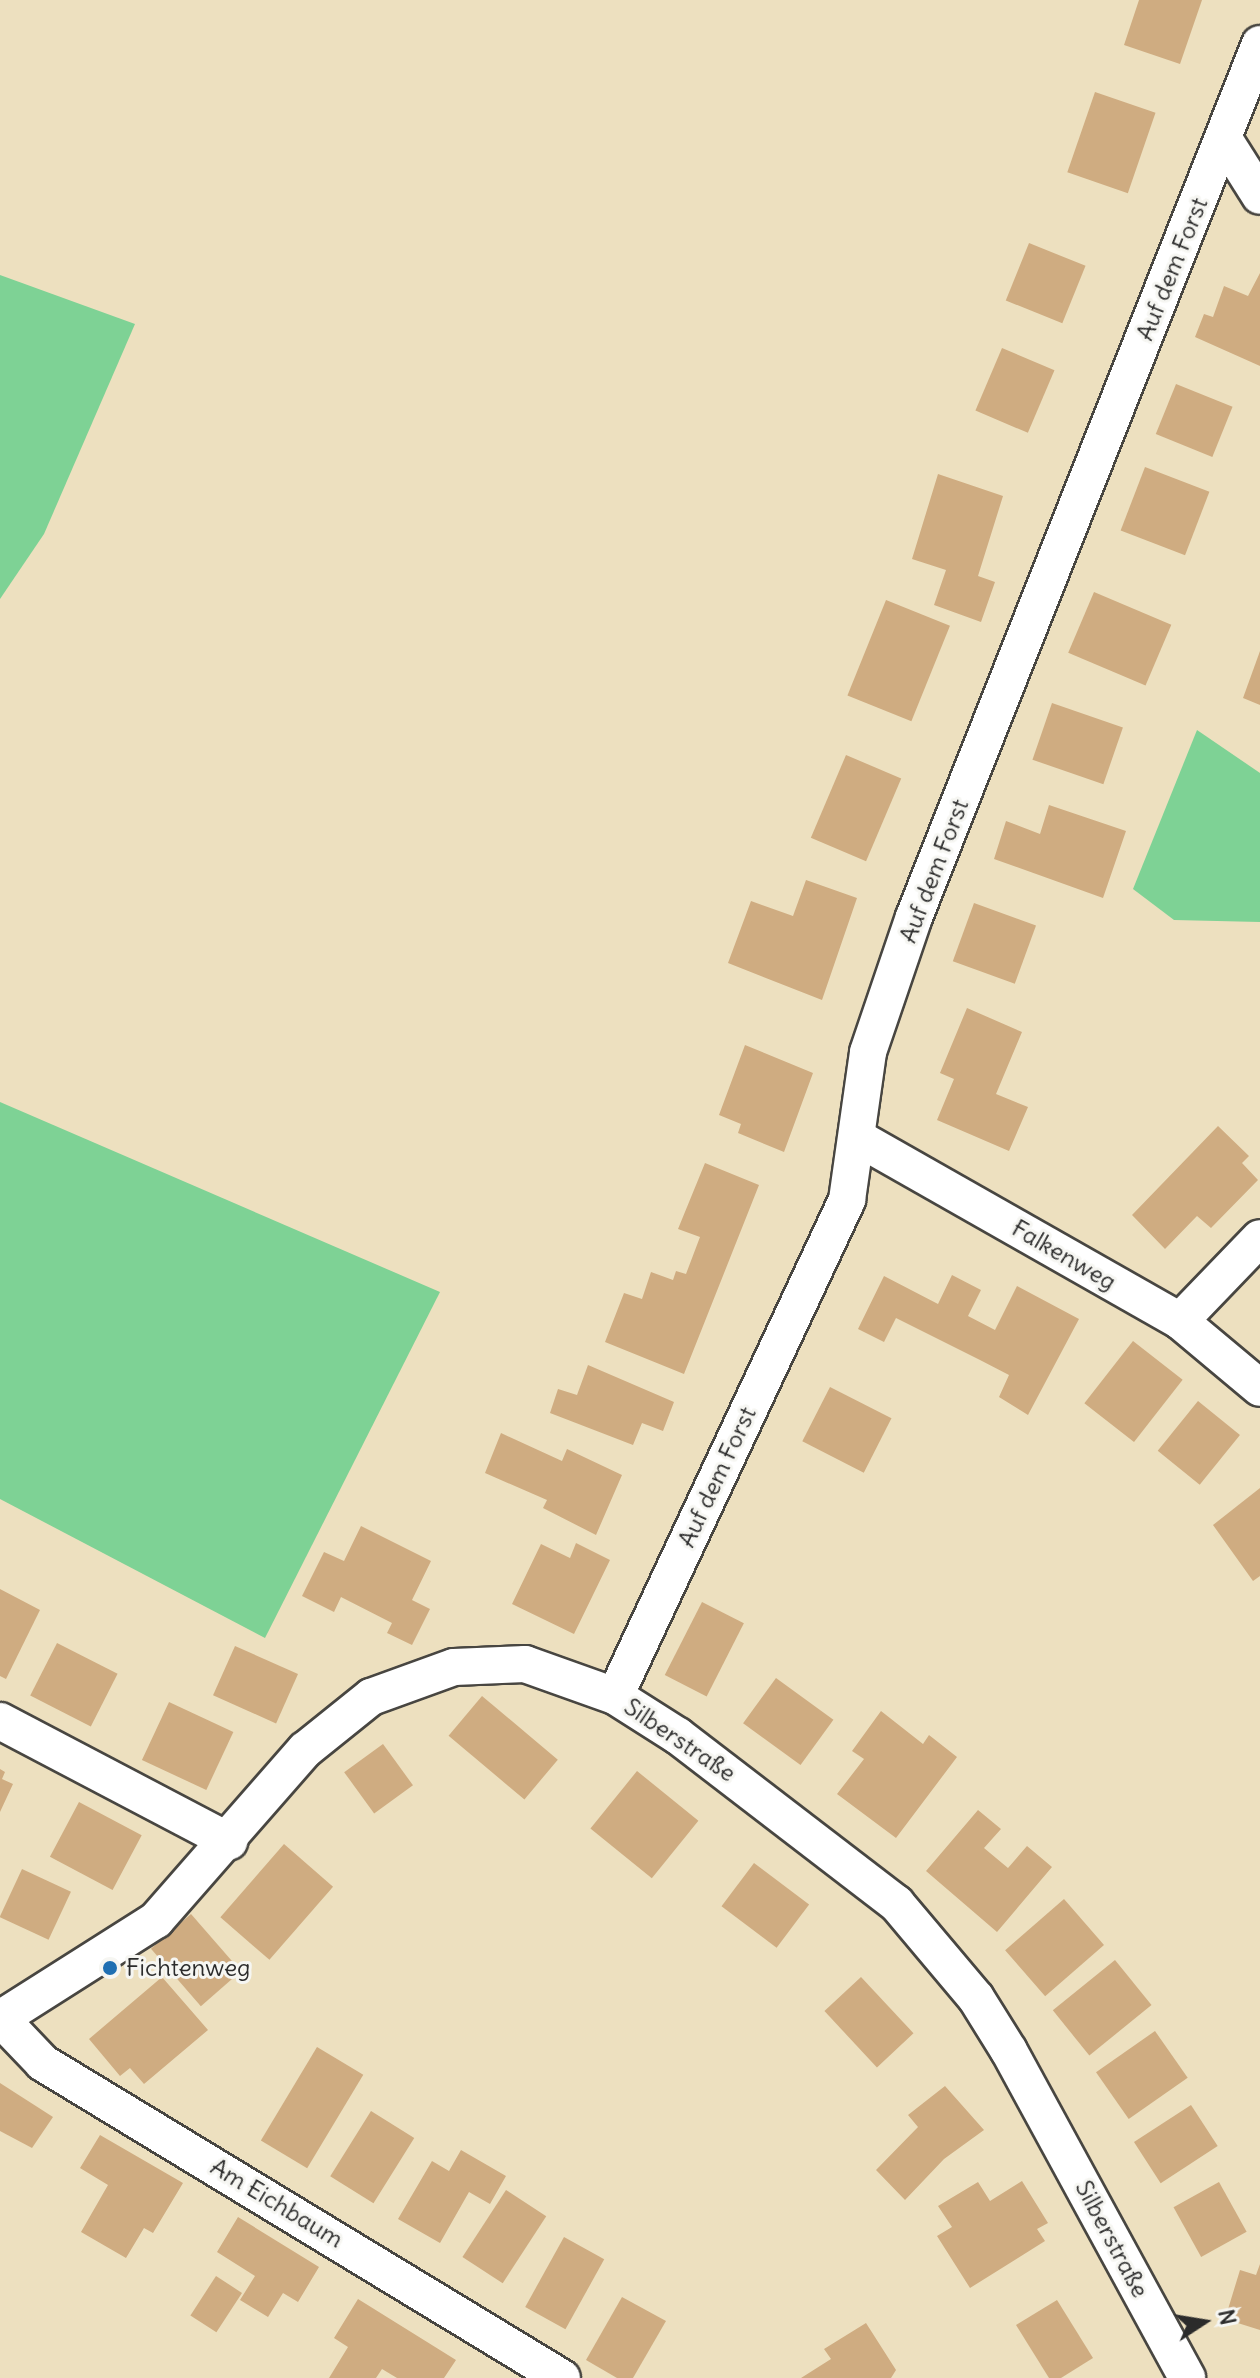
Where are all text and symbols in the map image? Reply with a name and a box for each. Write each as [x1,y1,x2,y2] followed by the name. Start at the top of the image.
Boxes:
[1130,193,1214,345] street label: Auf dem Forst
[893,795,975,947] street label: Auf dem Forst
[1007,1214,1121,1296] street label: Falkenweg
[672,1402,762,1552] street label: Auf dem Forst
[619,1692,741,1788] street label: Silberstraße
[126,1954,250,1982] place label: Fichtenweg
[101,1959,119,1977] marker: Fichtenweg
[205,2152,349,2254] street label: Am Eichbaum
[1069,2176,1155,2302] street label: Silberstraße
[1164,2282,1244,2362] north arrow
[1212,2307,1243,2327] text: N

